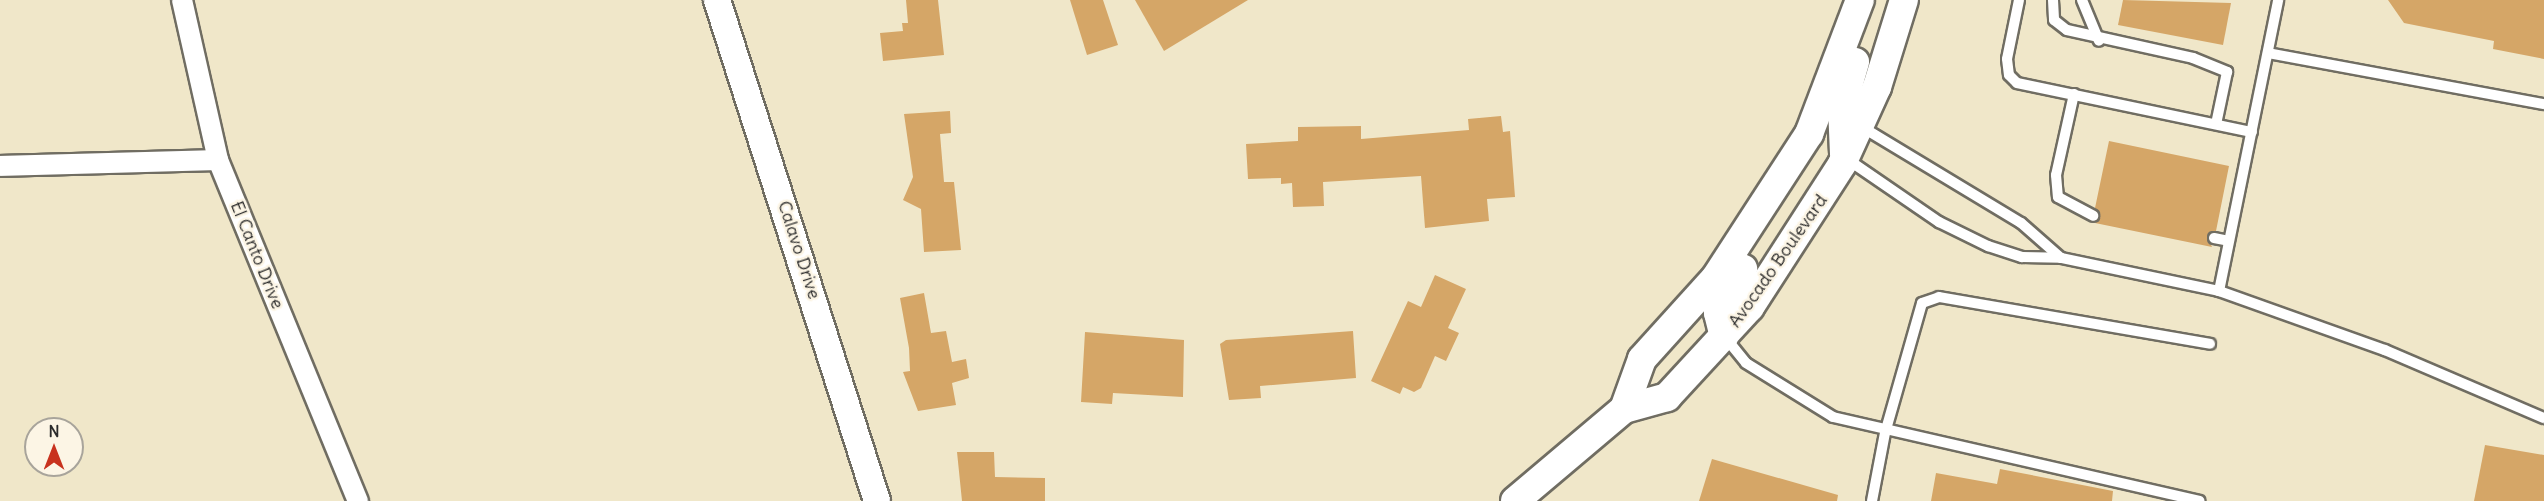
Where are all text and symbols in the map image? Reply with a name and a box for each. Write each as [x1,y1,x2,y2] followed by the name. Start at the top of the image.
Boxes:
[1724,190,1832,332] street label: Avocado Boulevard
[226,198,288,312] street label: El Canto Drive
[773,198,825,302] street label: Calavo Drive
[24,417,84,477] north arrow
[48,421,60,441] text: N

